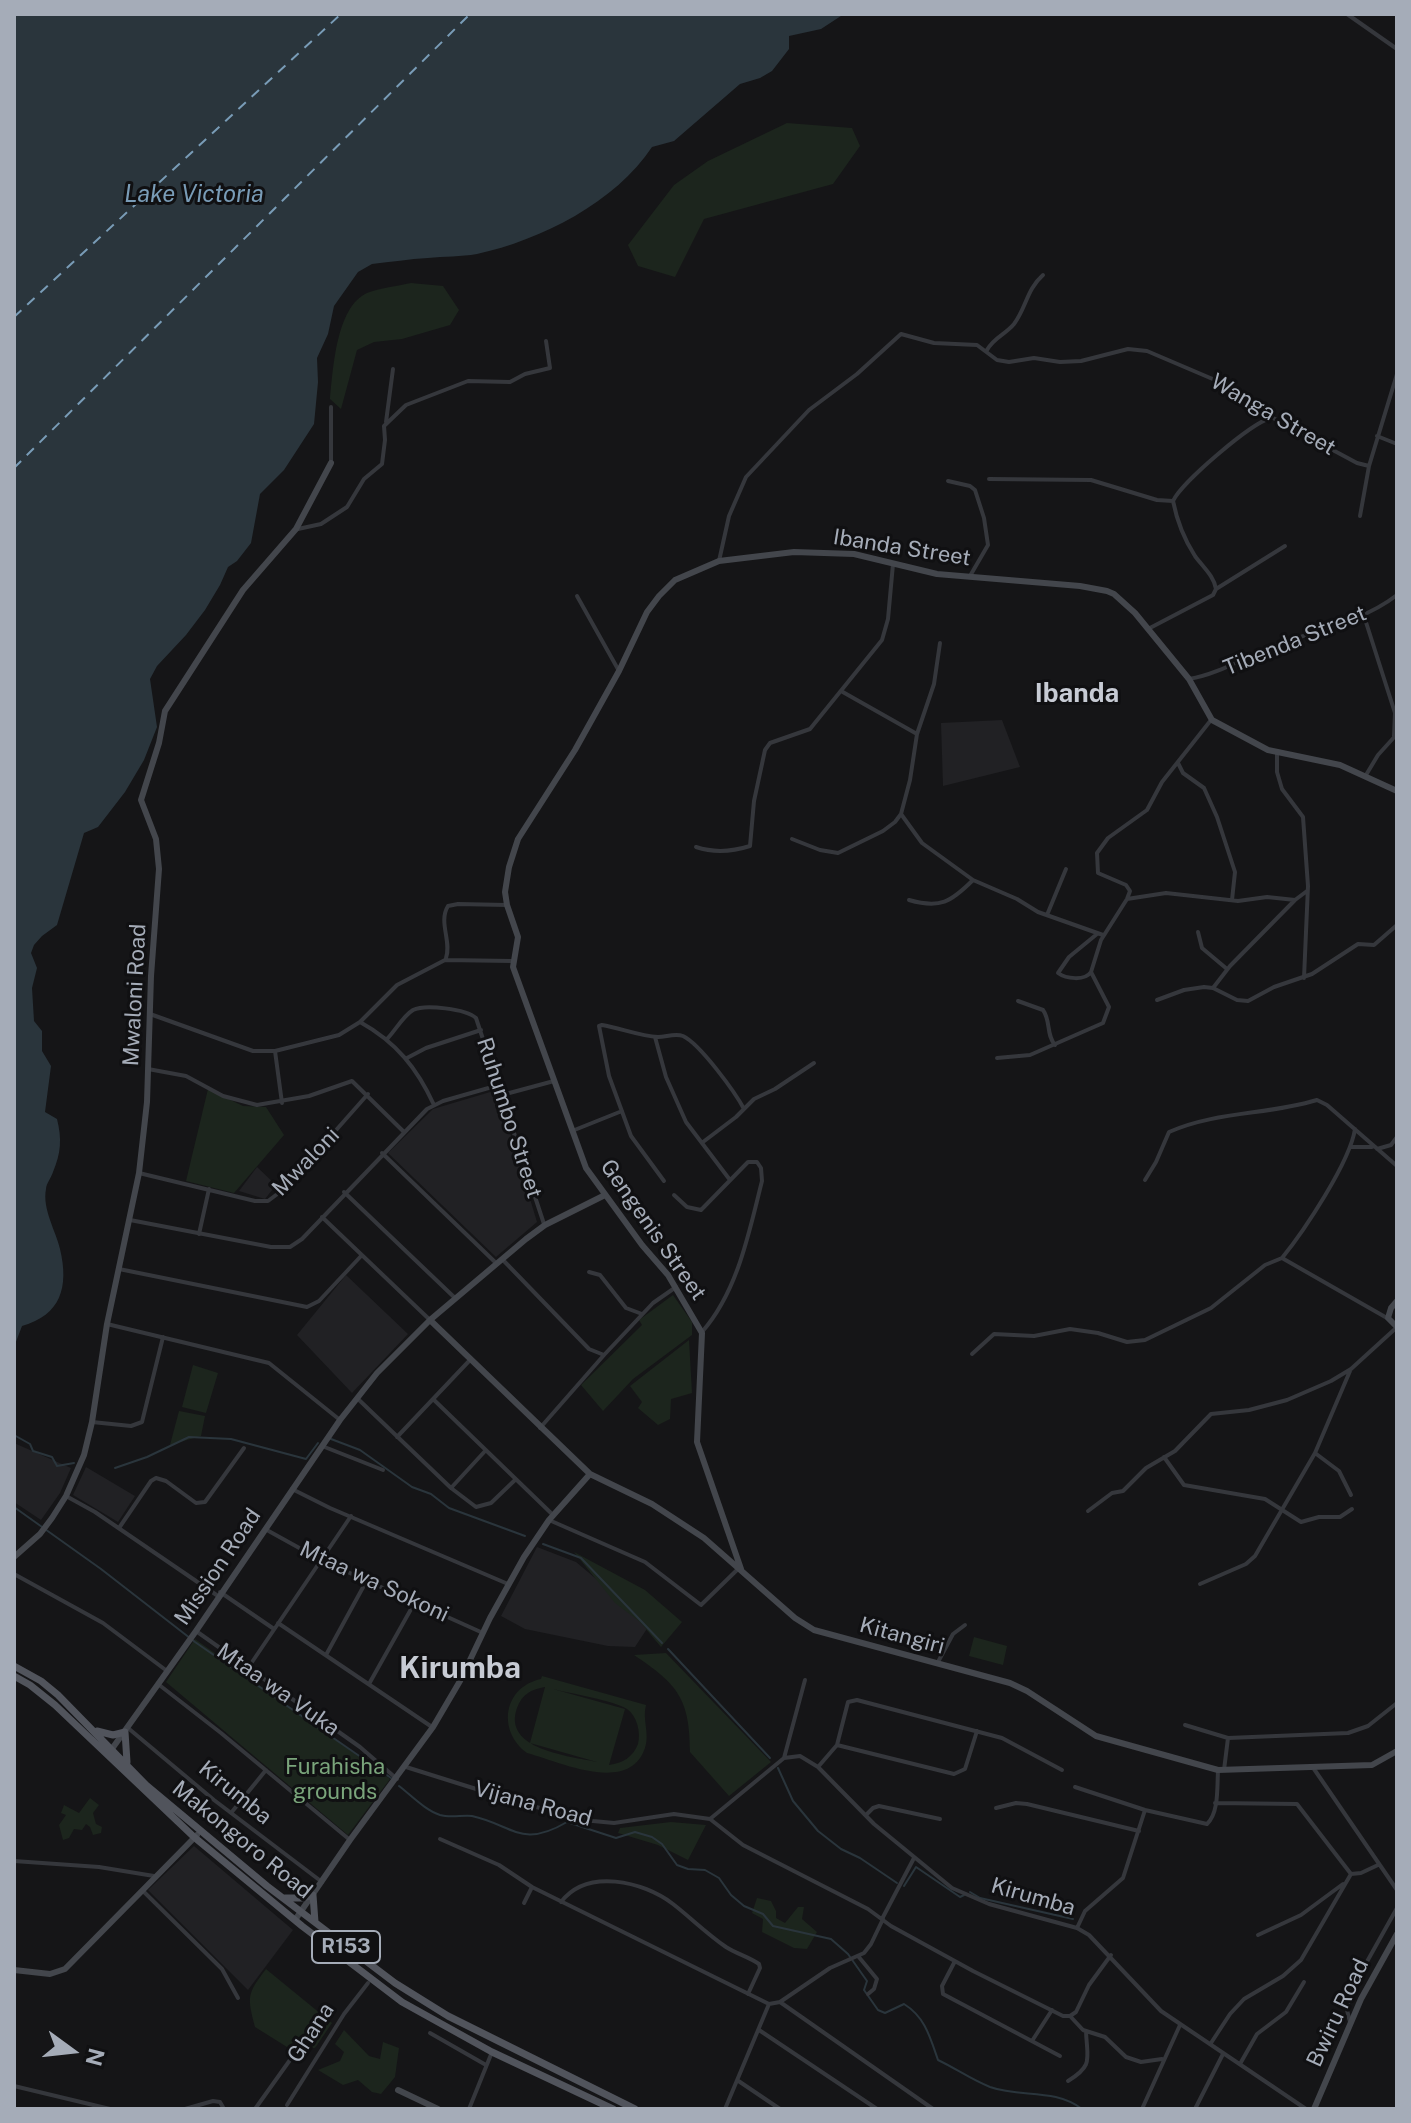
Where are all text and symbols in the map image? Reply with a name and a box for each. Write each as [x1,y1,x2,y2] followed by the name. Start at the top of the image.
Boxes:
[124,181,264,209] water label: Lake Victoria
[1206,369,1340,461] street label: Wanga Street
[831,524,973,572] street label: Ibanda Street
[1220,600,1370,682] street label: Tibenda Street
[1035,678,1119,710] district label: Ibanda
[118,923,152,1067] street label: Mwaloni Road
[471,1034,547,1202] street label: Ruhumbo Street
[267,1122,345,1202] street label: Mwaloni
[595,1154,711,1306] street label: Gengenis Street
[169,1504,267,1630] street label: Mission Road
[295,1536,453,1628] street label: Mtaa wa Sokoni
[857,1612,947,1660] street label: Kitangiri
[212,1638,344,1742] street label: Mtaa wa Vuka
[399,1651,521,1687] district label: Kirumba
[285,1754,385,1806] park label: Furahisha grounds
[193,1756,277,1830] street label: Kirumba
[167,1775,317,1905] street label: Makongoro Road
[471,1776,595,1832] street label: Vijana Road
[988,1872,1078,1922] street label: Kirumba
[312,1931,380,1963] road number: R153
[1301,1955,1375,2071] street label: Bwiru Road
[282,1998,340,2068] street label: Ghana
[32,2011,112,2091] north arrow
[80,2046,110,2069] text: N

